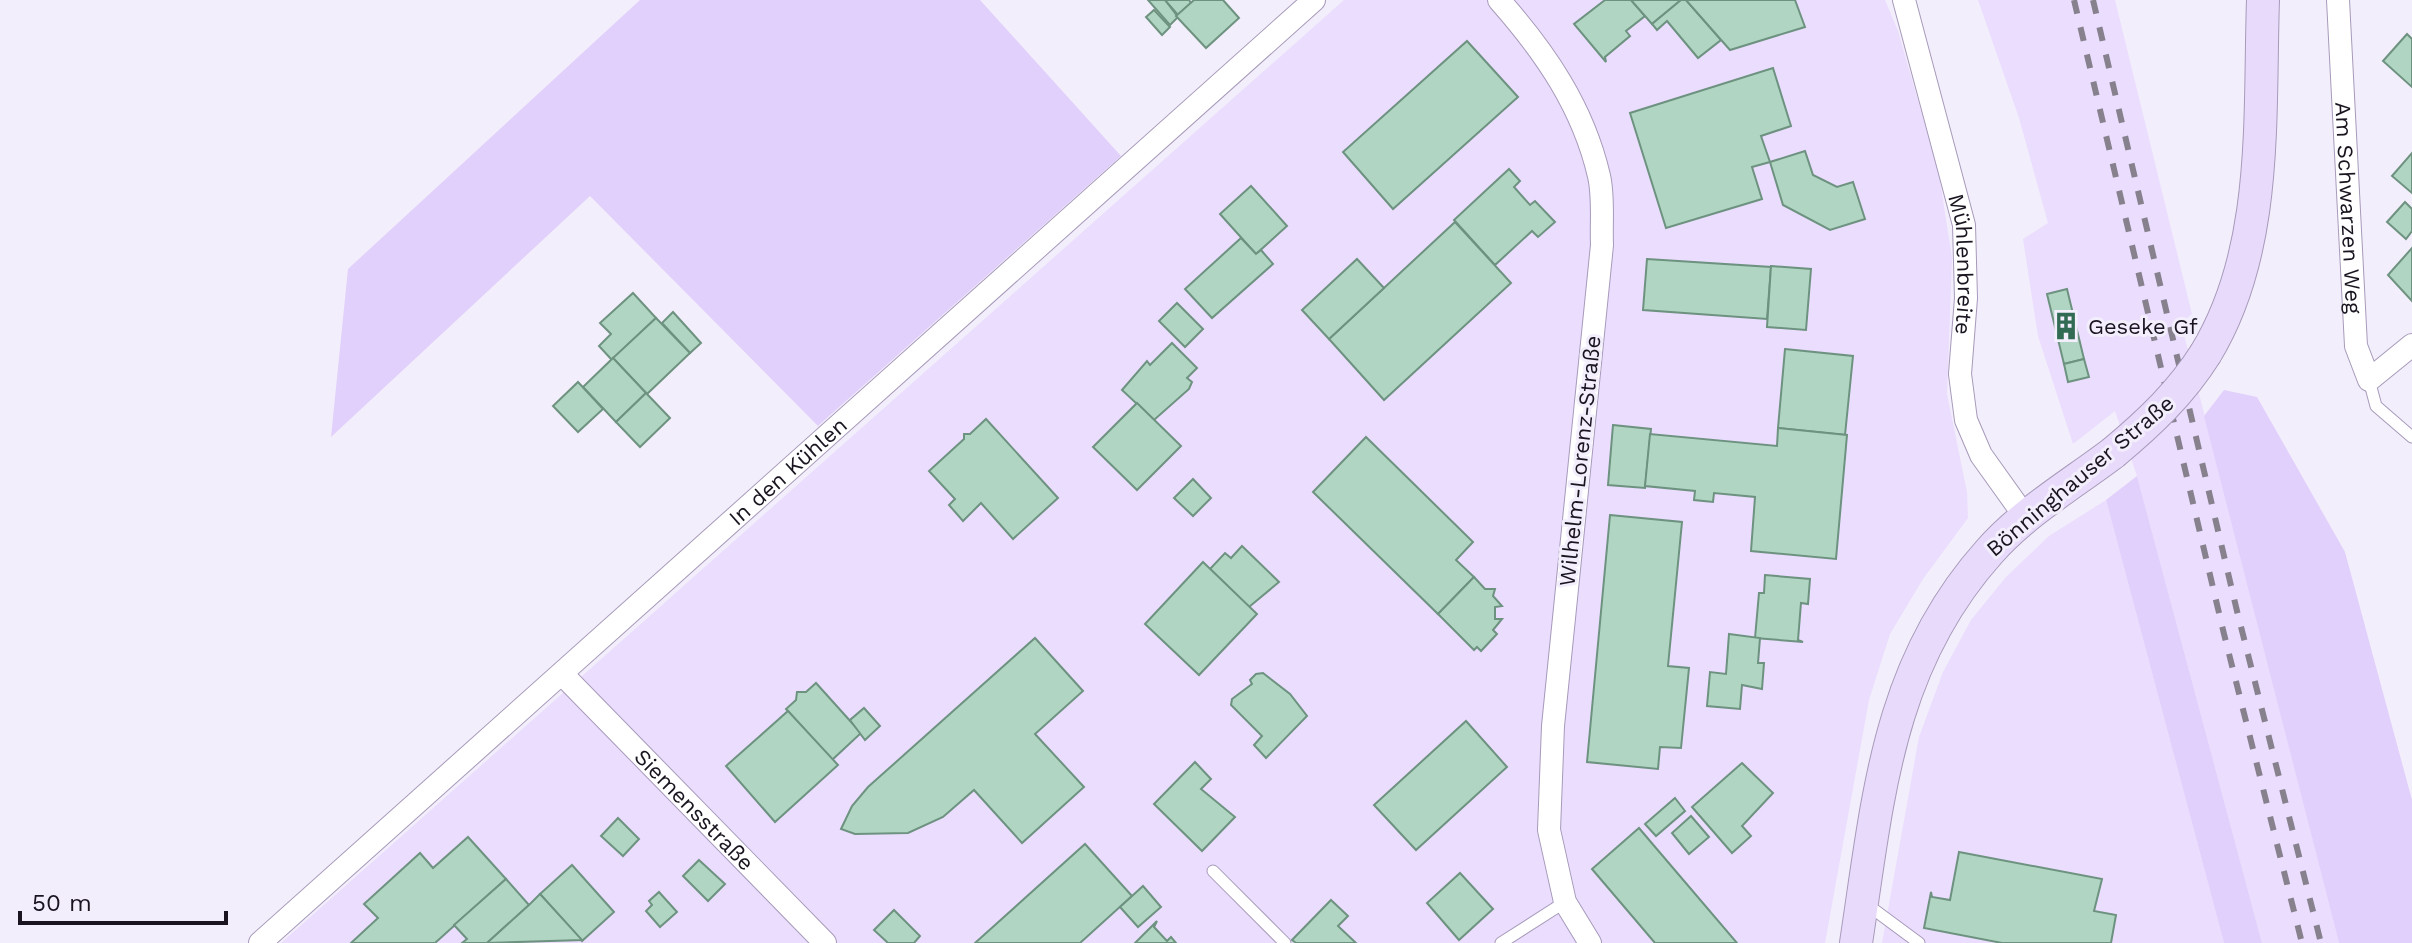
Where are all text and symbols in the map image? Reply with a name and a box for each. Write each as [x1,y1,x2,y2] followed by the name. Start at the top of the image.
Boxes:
[2331,101,2367,315] street label: Am Schwarzen Weg
[1944,191,1979,336] street label: Mühlenbreite
[2051,311,2081,341] building icon: Geseke Gf
[2088,314,2198,339] place label: Geseke Gf
[1554,334,1606,588] street label: Wilhelm-Lorenz-Straße
[1981,390,2179,562] street label: Bönninghauser Straße
[724,412,852,530] street label: In den Kühlen
[630,744,759,875] street label: Siemensstraße
[20,875,226,925] scale bar
[32,889,92,917] text: 50 m

